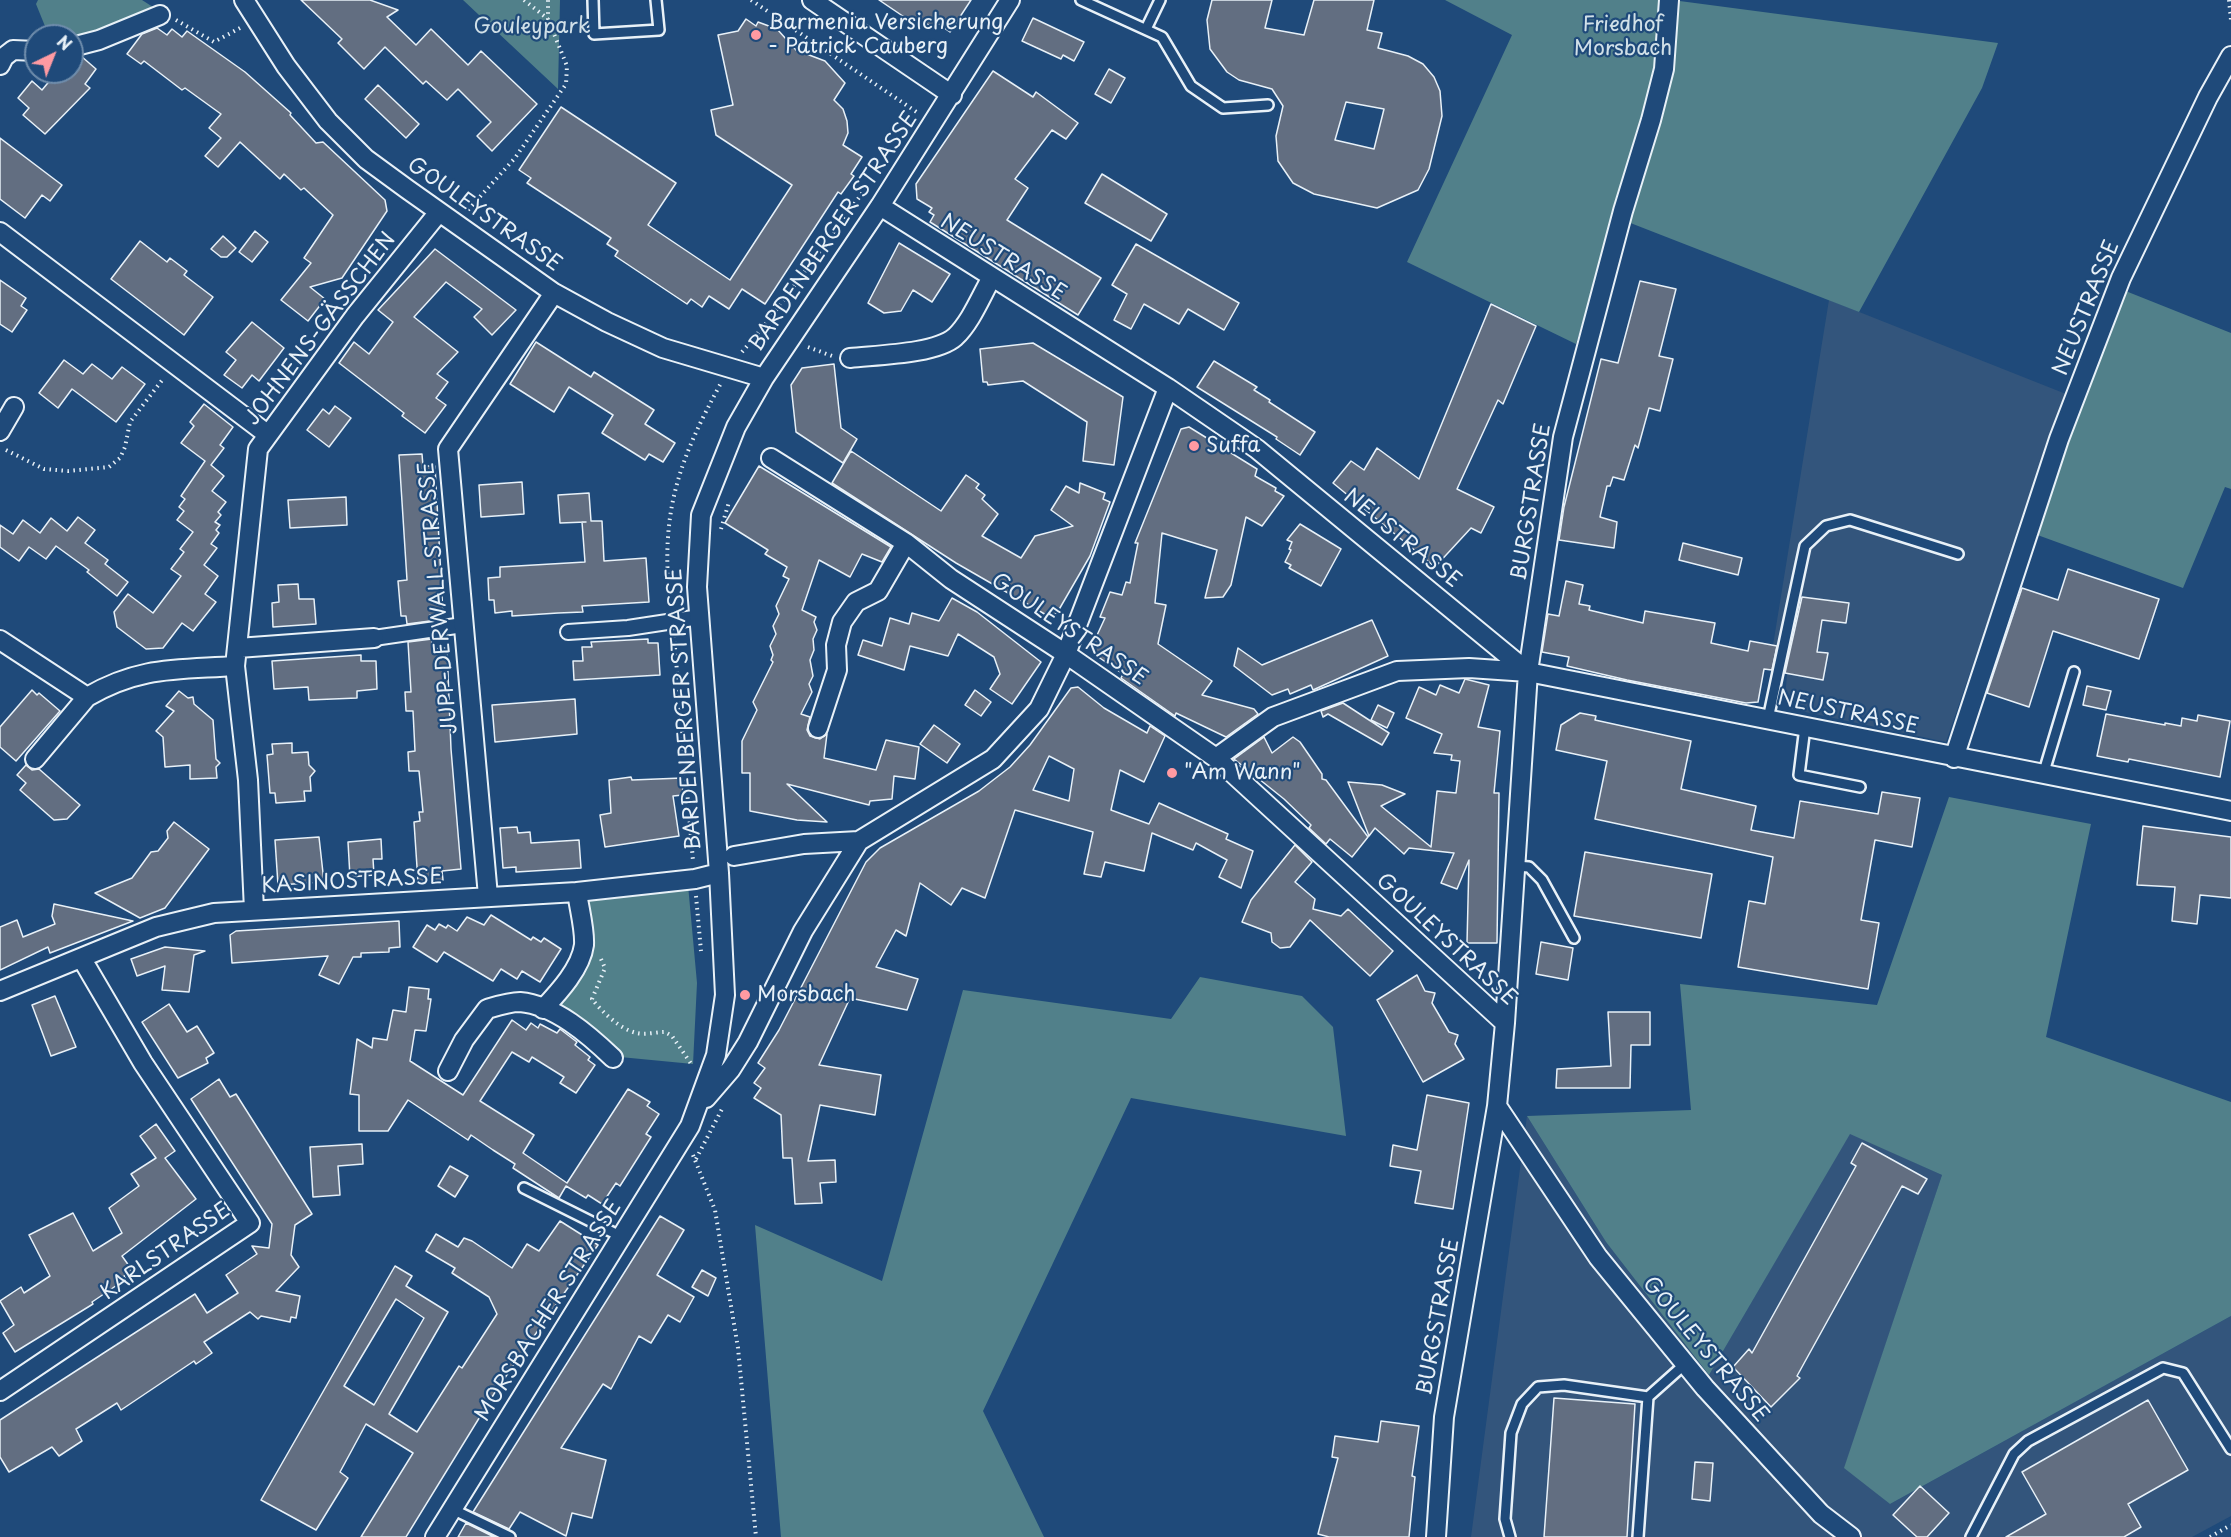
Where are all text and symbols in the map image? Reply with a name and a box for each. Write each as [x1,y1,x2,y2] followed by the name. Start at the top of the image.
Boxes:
[768,10,1003,60] place label: Barmenia Versicherung - Patrick Cauberg
[1574,12,1672,62] park label: Friedhof Morsbach
[474,14,590,40] park label: Gouleypark
[24,24,84,84] north arrow
[749,28,763,42] marker: Barmenia Versicherung - Patrick Cauberg
[52,29,78,55] text: N
[744,108,924,356] street label: BARDENBERGER STRASSE
[402,152,566,278] street label: GOULEYSTRASSE
[936,209,1070,307] street label: NEUSTRASSE
[240,228,402,430] street label: JOHNENS-GÄSSCHEN
[2049,237,2125,379] street label: NEUSTRASSE
[1507,421,1557,583] street label: BURGSTRASSE
[1206,433,1260,459] place label: Suffa
[1187,439,1201,453] marker: Suffa
[415,461,463,735] street label: JUPP-DERWALL-STRASSE
[1338,484,1466,594] street label: NEUSTRASSE
[663,567,707,851] street label: BARDENBERGER STRASSE
[986,569,1152,691] street label: GOULEYSTRASSE
[1775,686,1921,740] street label: NEUSTRASSE
[1184,760,1301,786] place label: "Am Wann"
[1165,766,1179,780] marker: "Am Wann"
[261,865,443,899] street label: KASINOSTRASSE
[1371,869,1521,1011] street label: GOULEYSTRASSE
[757,982,856,1008] place label: Morsbach
[738,988,752,1002] marker: Morsbach
[471,1196,627,1426] street label: MORSBACHER STRASSE
[96,1198,236,1306] street label: KARLSTRASSE
[1413,1236,1465,1398] street label: BURGSTRASSE
[1637,1272,1773,1428] street label: GOULEYSTRASSE

